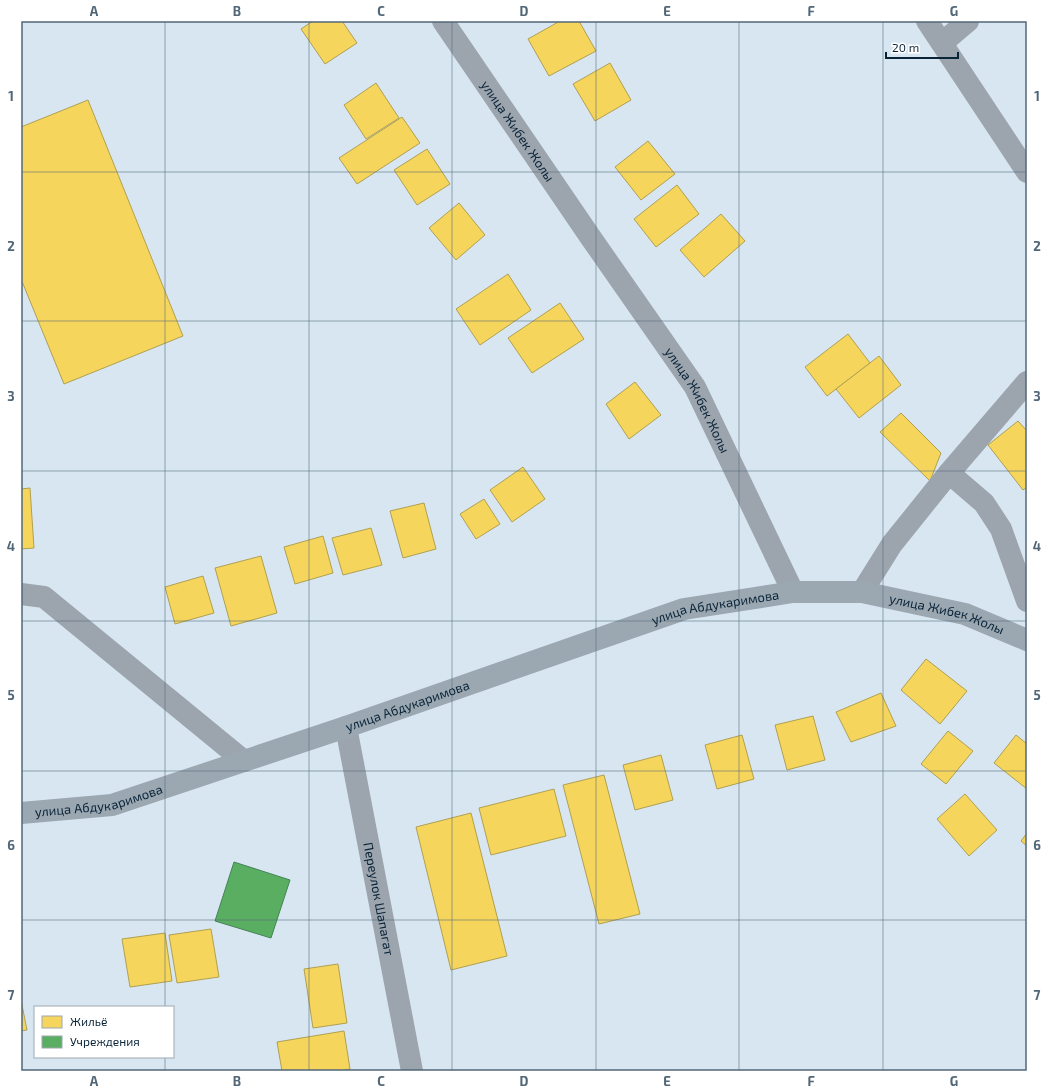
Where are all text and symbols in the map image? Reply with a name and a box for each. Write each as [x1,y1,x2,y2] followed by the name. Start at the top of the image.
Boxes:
[90,3,99,19] text: A
[233,3,241,19] text: B
[377,3,385,19] text: C
[520,3,529,19] text: D
[663,3,671,19] text: E
[807,3,815,19] text: F
[950,3,958,19] text: G
[886,34,958,60] scale bar
[892,40,919,54] text: 20 m
[478,77,558,184] street label: улица Жибек Жолы
[8,88,14,104] text: 1
[1034,88,1040,104] text: 1
[7,238,15,254] text: 2
[1033,238,1041,254] text: 2
[662,344,733,455] street label: улица Жибек Жолы
[7,388,15,404] text: 3
[1033,388,1041,404] text: 3
[7,538,15,554] text: 4
[1033,538,1041,554] text: 4
[649,586,780,628] street label: улица Абдукаримова
[888,590,1007,638] street label: улица Жибек Жолы
[343,677,471,735] street label: улица Абдукаримова
[7,687,15,703] text: 5
[1033,687,1041,703] text: 5
[34,781,165,820] street label: улица Абдукаримова
[7,837,15,853] text: 6
[1033,837,1041,853] text: 6
[360,841,398,957] street label: Переулок Шапагат
[8,987,15,1003] text: 7
[1034,987,1041,1003] text: 7
[34,1006,174,1058] legend
[70,1014,107,1028] text: Жильё
[70,1034,140,1048] text: Учреждения
[90,1073,99,1089] text: A
[233,1073,241,1089] text: B
[377,1073,385,1089] text: C
[520,1073,529,1089] text: D
[663,1073,671,1089] text: E
[807,1073,815,1089] text: F
[950,1073,958,1089] text: G

